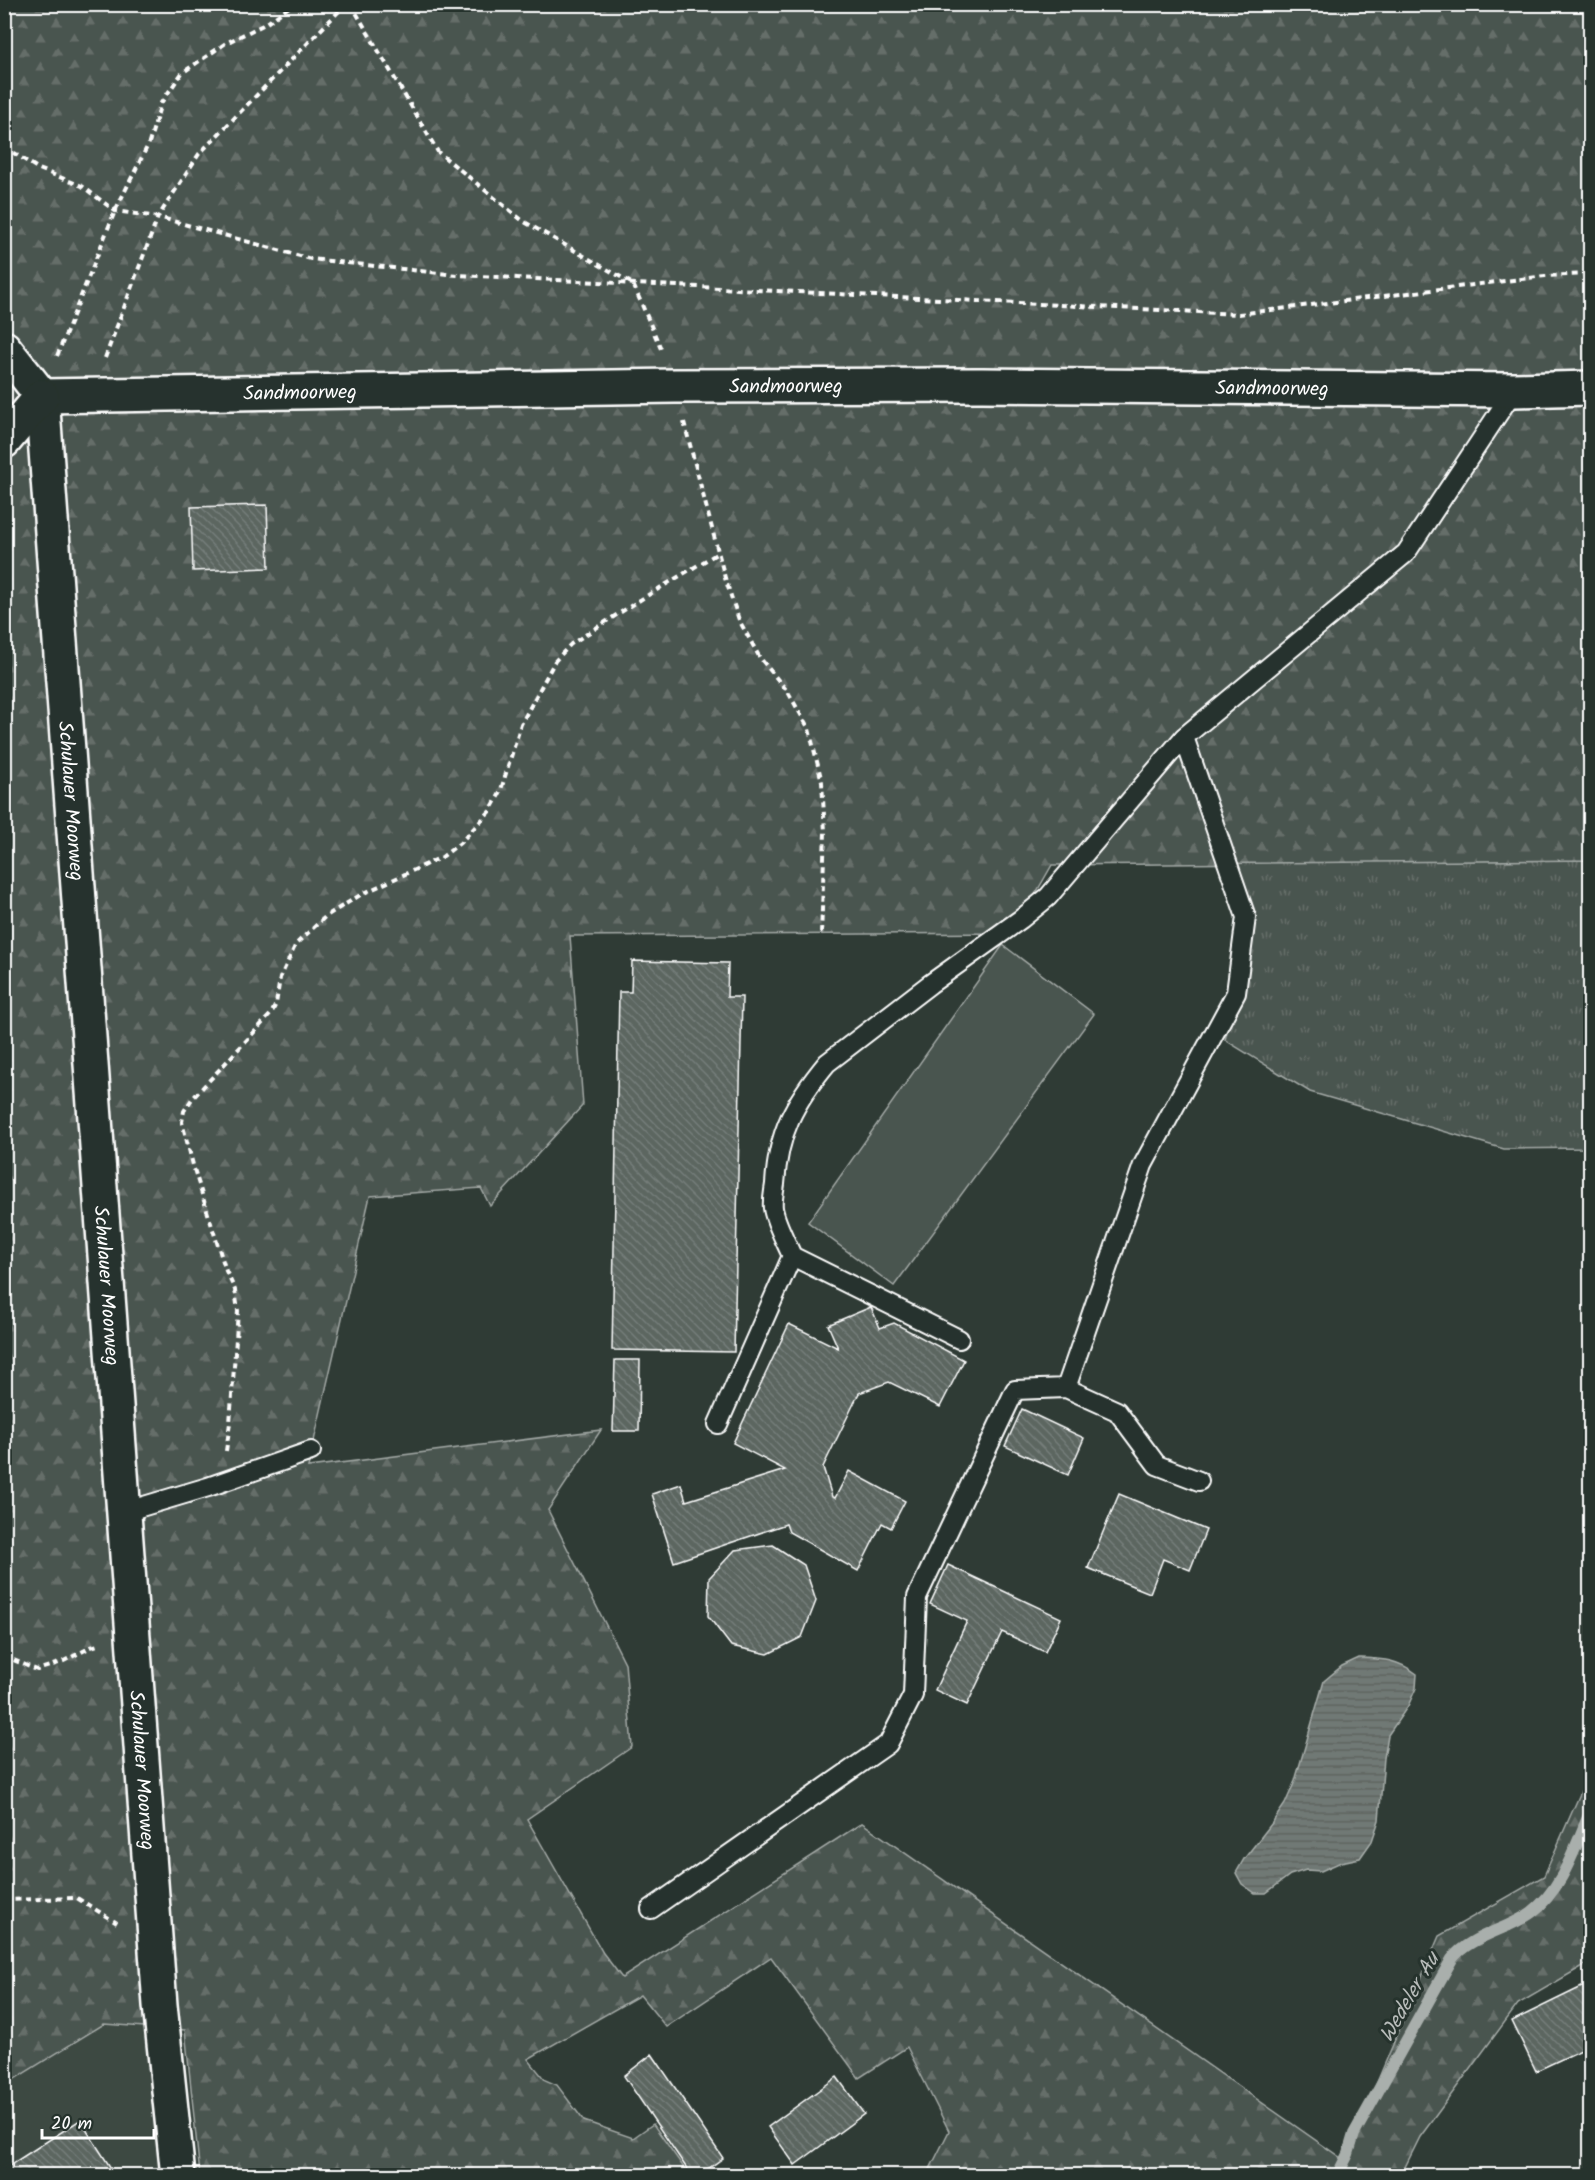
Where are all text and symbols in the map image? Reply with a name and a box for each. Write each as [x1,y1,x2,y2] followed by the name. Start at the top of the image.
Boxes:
[729,371,843,404] street label: Sandmoorweg
[1215,373,1329,406] street label: Sandmoorweg
[243,377,357,411] street label: Sandmoorweg
[48,720,92,882] street label: Schulauer Moorweg
[83,1205,127,1367] street label: Schulauer Moorweg
[119,1690,163,1851] street label: Schulauer Moorweg
[1371,1944,1451,2049] water label: Wedeler Au
[42,2102,154,2140] scale bar
[51,2110,92,2139] text: 20 m

